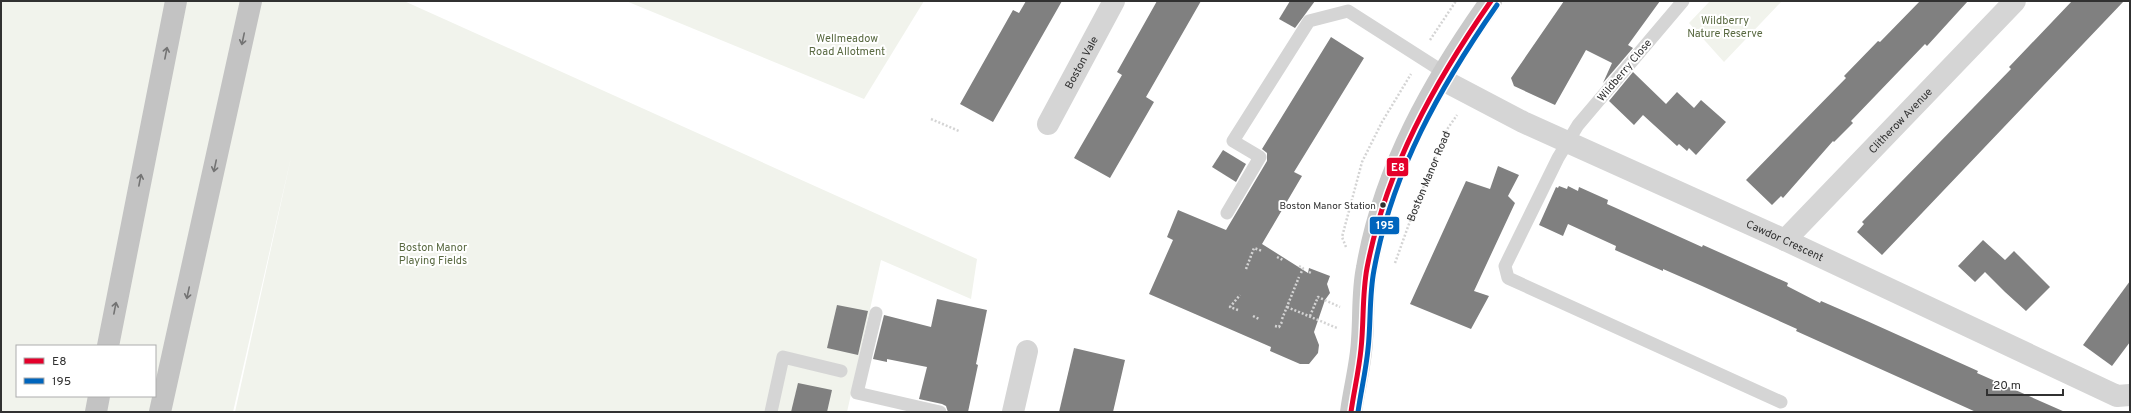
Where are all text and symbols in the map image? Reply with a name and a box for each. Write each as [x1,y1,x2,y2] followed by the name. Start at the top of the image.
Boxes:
[1687,14,1763,41] park label: Wildberry Nature Reserve
[239,32,247,45] one-way arrow
[809,32,885,59] park label: Wellmeadow Road Allotment
[1062,34,1102,92] street label: Boston Vale
[1594,36,1655,105] street label: Wildberry Close
[162,47,170,60] one-way arrow
[1866,85,1936,157] street label: Clitherow Avenue
[1404,129,1454,224] street label: Boston Manor Road
[1386,157,1409,177] line badge: E8
[211,159,219,172] one-way arrow
[1391,161,1405,175] text: E8
[137,174,145,187] one-way arrow
[1279,200,1376,213] place label: Boston Manor Station
[1378,200,1388,210] marker: Boston Manor Station
[1369,216,1400,235] line badge: 195
[1744,217,1825,265] street label: Cawdor Crescent
[1376,219,1394,233] text: 195
[399,241,468,268] park label: Boston Manor Playing Fields
[183,286,191,299] one-way arrow
[111,301,119,314] one-way arrow
[16,345,156,397] legend
[52,354,67,370] text: E8
[1987,371,2063,397] scale bar
[52,374,71,390] text: 195
[1993,378,2021,394] text: 20 m

